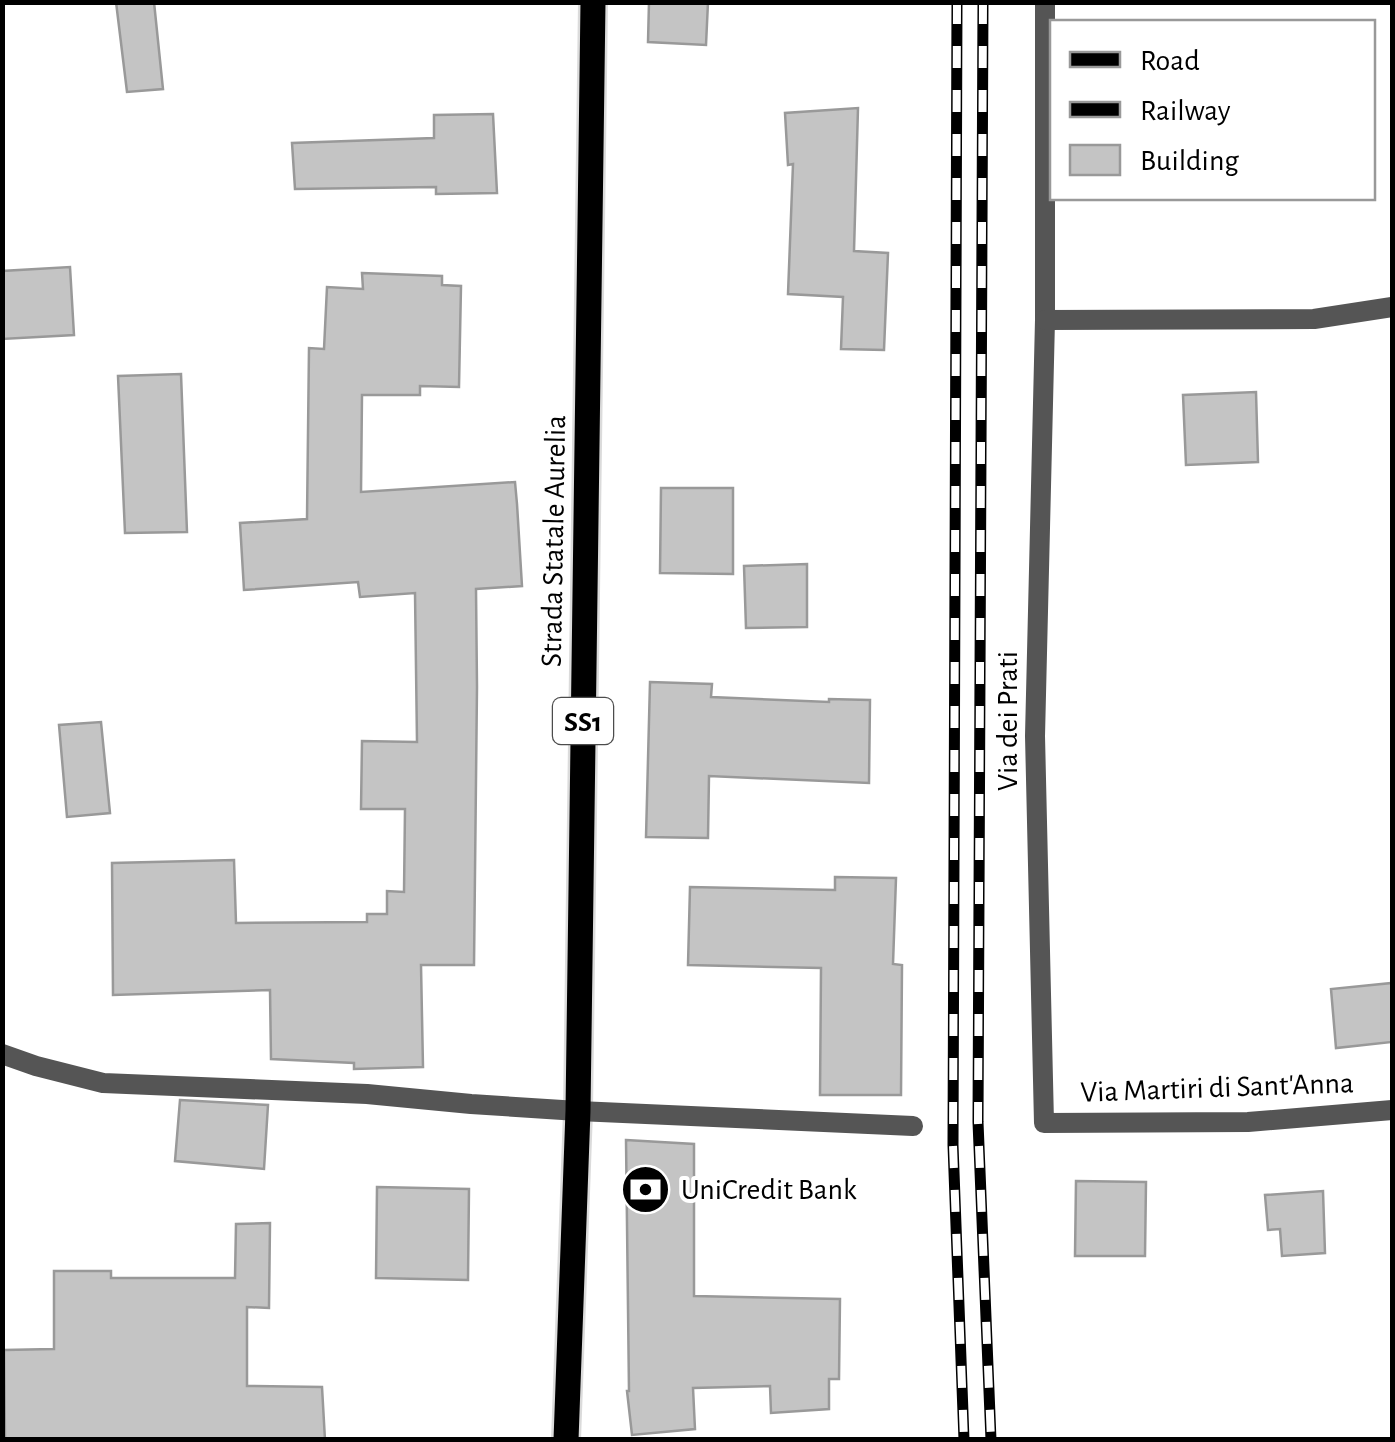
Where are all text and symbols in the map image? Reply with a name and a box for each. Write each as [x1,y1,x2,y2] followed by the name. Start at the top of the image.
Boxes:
[1050,20,1375,200] legend
[1140,46,1200,76] text: Road
[1140,96,1231,126] text: Railway
[1140,146,1239,176] text: Building
[537,415,571,667] street label: Strada Statale Aurelia
[993,651,1023,791] street label: Via dei Prati
[553,698,613,744] road number: SS1
[1080,1068,1354,1108] street label: Via Martiri di Sant'Anna
[620,1163,672,1215] bank icon: UniCredit Bank
[681,1175,857,1205] place label: UniCredit Bank

